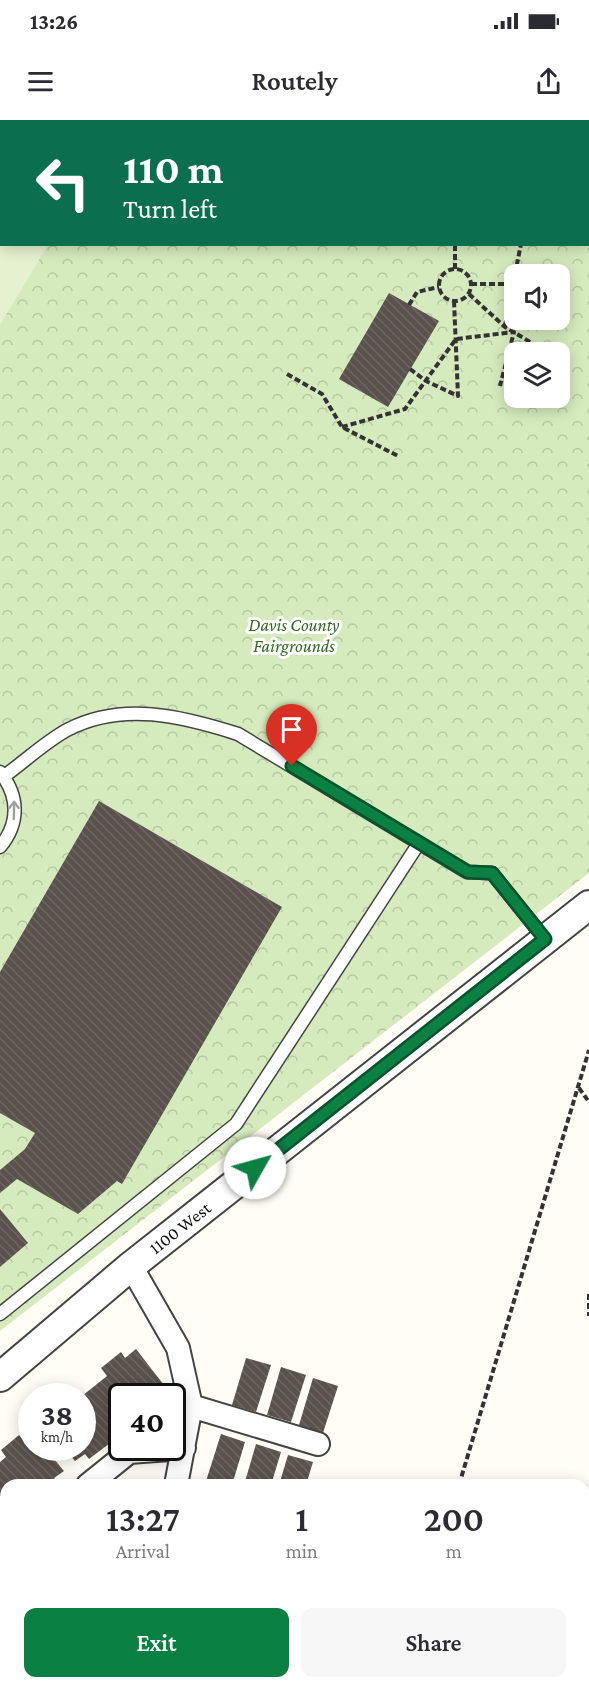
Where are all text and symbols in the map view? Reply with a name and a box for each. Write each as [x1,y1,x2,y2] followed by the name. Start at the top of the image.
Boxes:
[30,9,78,34] text: 13:26
[24,65,57,98] icon: menu
[532,65,565,98] icon: share
[251,66,338,96] text: Routely
[24,144,102,222] icon: left
[123,145,224,192] text: 110 m
[123,194,217,224] text: Turn left
[504,264,570,408] map controls
[504,264,570,330] button: sound
[504,342,570,408] button: layers
[249,615,340,656] park label: Davis County Fairgrounds
[266,704,317,766] pin
[275,713,308,746] icon: arrive
[8,801,20,820] one-way arrow
[223,1136,287,1200] position arrow
[145,1197,215,1258] street label: 1100 West
[108,1383,186,1461] speed limit sign: 40
[41,1398,73,1431] text: 38
[41,1429,73,1445] text: km/h
[106,1499,180,1539] text: 13:27
[295,1499,308,1539] text: 1
[424,1499,484,1539] text: 200
[116,1540,170,1562] text: Arrival
[286,1540,318,1562] text: min
[446,1540,462,1562] text: m
[24,1608,289,1677] button: Exit
[301,1608,566,1677] button: Share

